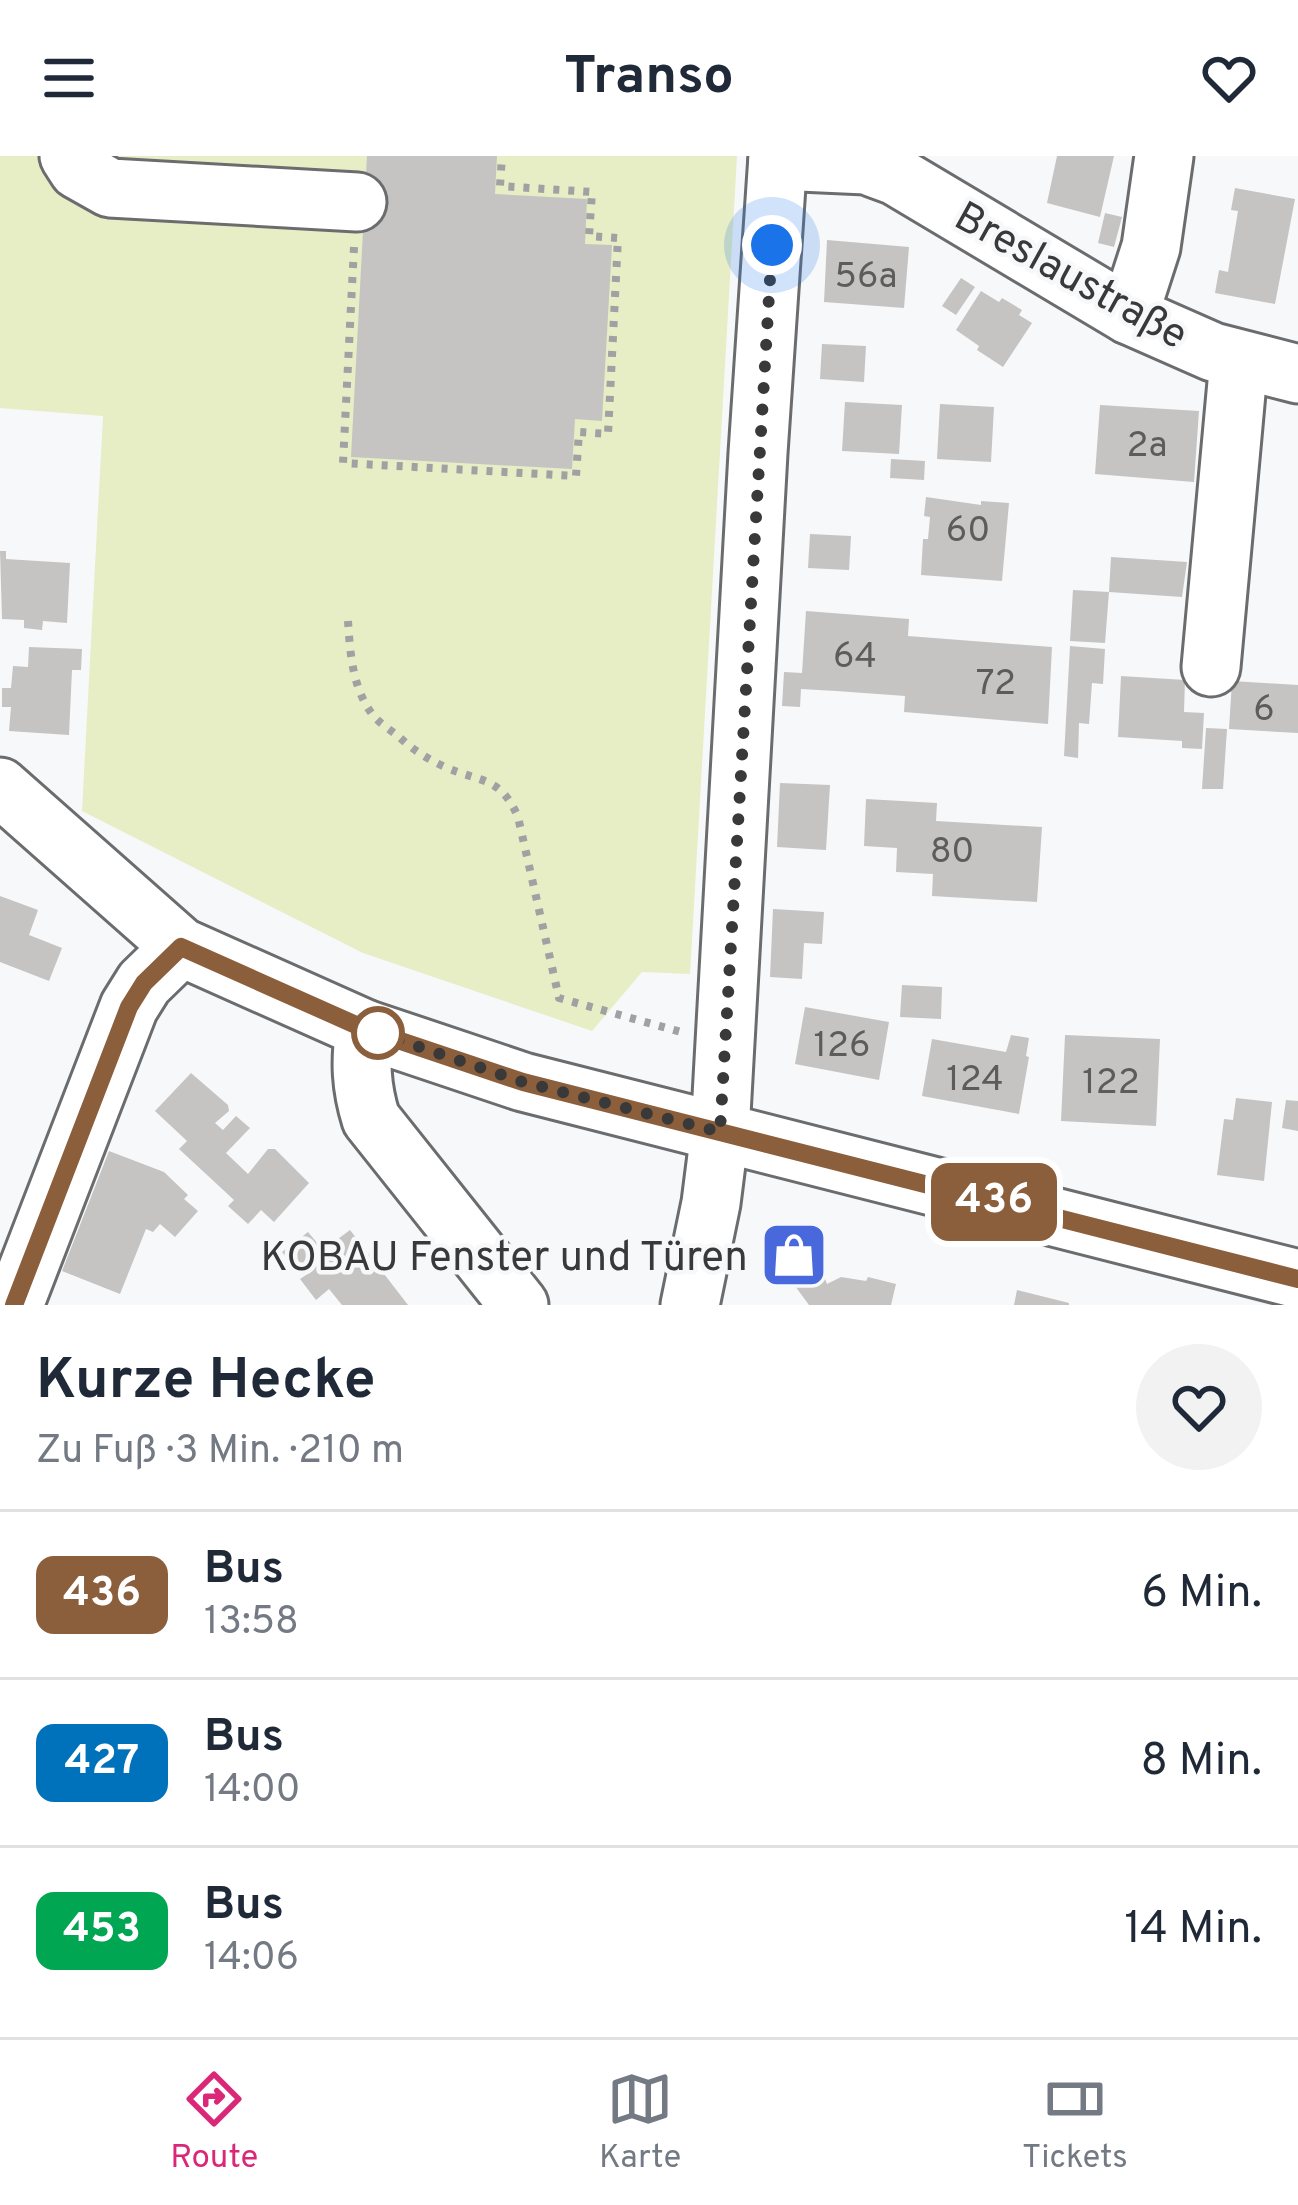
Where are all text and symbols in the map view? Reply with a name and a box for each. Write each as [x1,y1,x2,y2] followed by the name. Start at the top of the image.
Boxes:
[564,44,734,113] text: Transo
[36,45,102,111] icon: menu
[1196,45,1262,111] icon: heart
[944,192,1196,364] street label: Breslaustraße
[742,215,802,275] your location
[835,255,897,301] house number: 56a
[1127,424,1167,470] house number: 2a
[946,509,990,555] house number: 60
[833,635,877,681] house number: 64
[976,662,1016,708] house number: 72
[1253,688,1275,734] house number: 6
[930,830,974,876] house number: 80
[353,1008,403,1058] unlabelled marker
[814,1024,870,1070] house number: 126
[946,1058,1004,1104] house number: 124
[1082,1061,1140,1107] house number: 122
[925,1163,1063,1241] line badge: 436
[955,1175,1033,1228] text: 436
[759,1220,829,1290] shop icon: KOBAU Fenster und Türen
[260,1233,748,1286] place label: KOBAU Fenster und Türen
[1136,1344,1262,1470] button: heart
[36,1347,375,1419] text: Kurze Hecke
[36,1428,404,1477] text: Zu Fuß · 3 Min. · 210 m
[204,1542,284,1599] text: Bus
[1141,1566,1262,1623] text: 6 Min.
[63,1568,141,1621] text: 436
[204,1599,299,1648] text: 13:58
[204,1710,284,1767] text: Bus
[1141,1734,1262,1791] text: 8 Min.
[65,1736,139,1789] text: 427
[204,1767,301,1816] text: 14:00
[204,1878,284,1935] text: Bus
[1124,1902,1262,1959] text: 14 Min.
[63,1904,141,1957] text: 453
[204,1935,299,1984] text: 14:06
[170,2066,258,2180] tab: Route
[599,2066,681,2180] tab: Karte
[1022,2066,1128,2180] tab: Tickets

